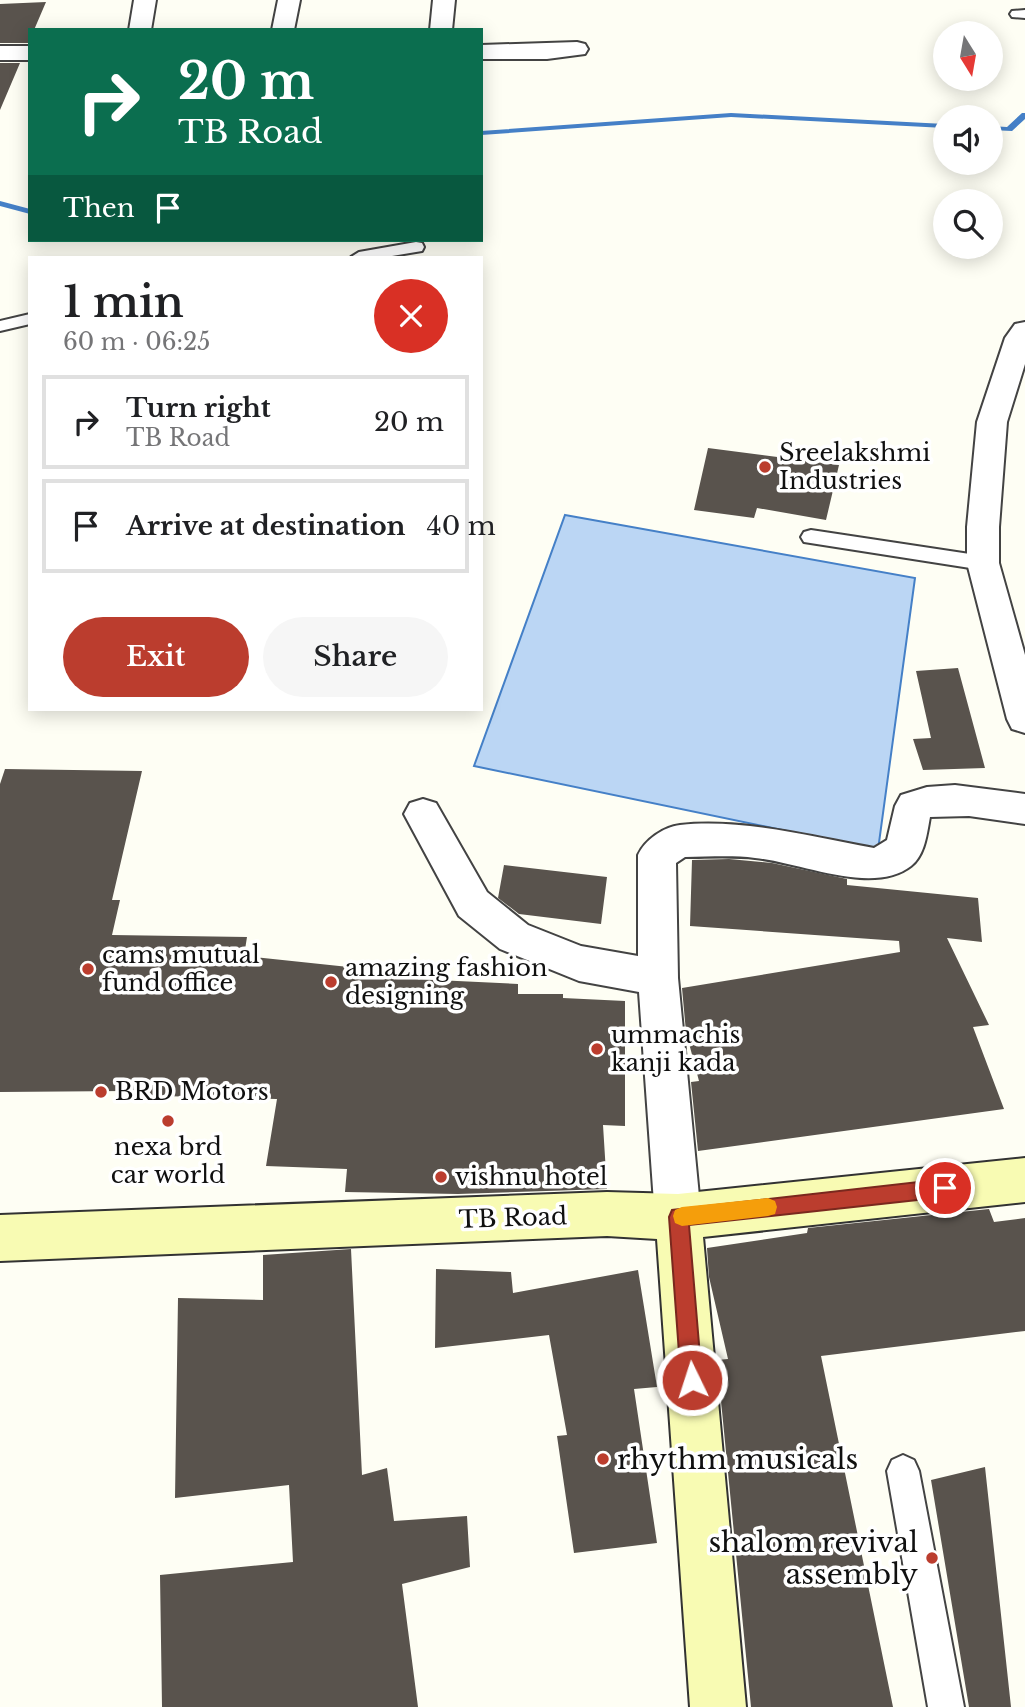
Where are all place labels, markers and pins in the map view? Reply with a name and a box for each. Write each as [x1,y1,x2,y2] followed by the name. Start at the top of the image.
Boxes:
[779,438,930,495] place label: Sreelakshmi Industries
[757,459,773,475] marker: Sreelakshmi Industries
[102,940,260,997] place label: cams mutual fund office
[345,953,547,1010] place label: amazing fashion designing
[80,961,96,977] marker: cams mutual fund office
[323,974,339,990] marker: amazing fashion designing
[611,1020,740,1077] place label: ummachis kanji kada
[589,1041,605,1057] marker: ummachis kanji kada
[115,1077,269,1106] place label: BRD Motors
[93,1084,109,1100] marker: BRD Motors
[160,1113,176,1129] marker: nexa brd car world
[111,1132,225,1189] place label: nexa brd car world
[915,1158,975,1218] pin
[455,1162,608,1191] place label: vishnu hotel
[433,1169,449,1185] marker: vishnu hotel
[617,1442,858,1477] place label: rhythm musicals
[595,1451,611,1467] marker: rhythm musicals
[708,1525,918,1592] place label: shalom revival assembly
[924,1550,940,1566] marker: shalom revival assembly

